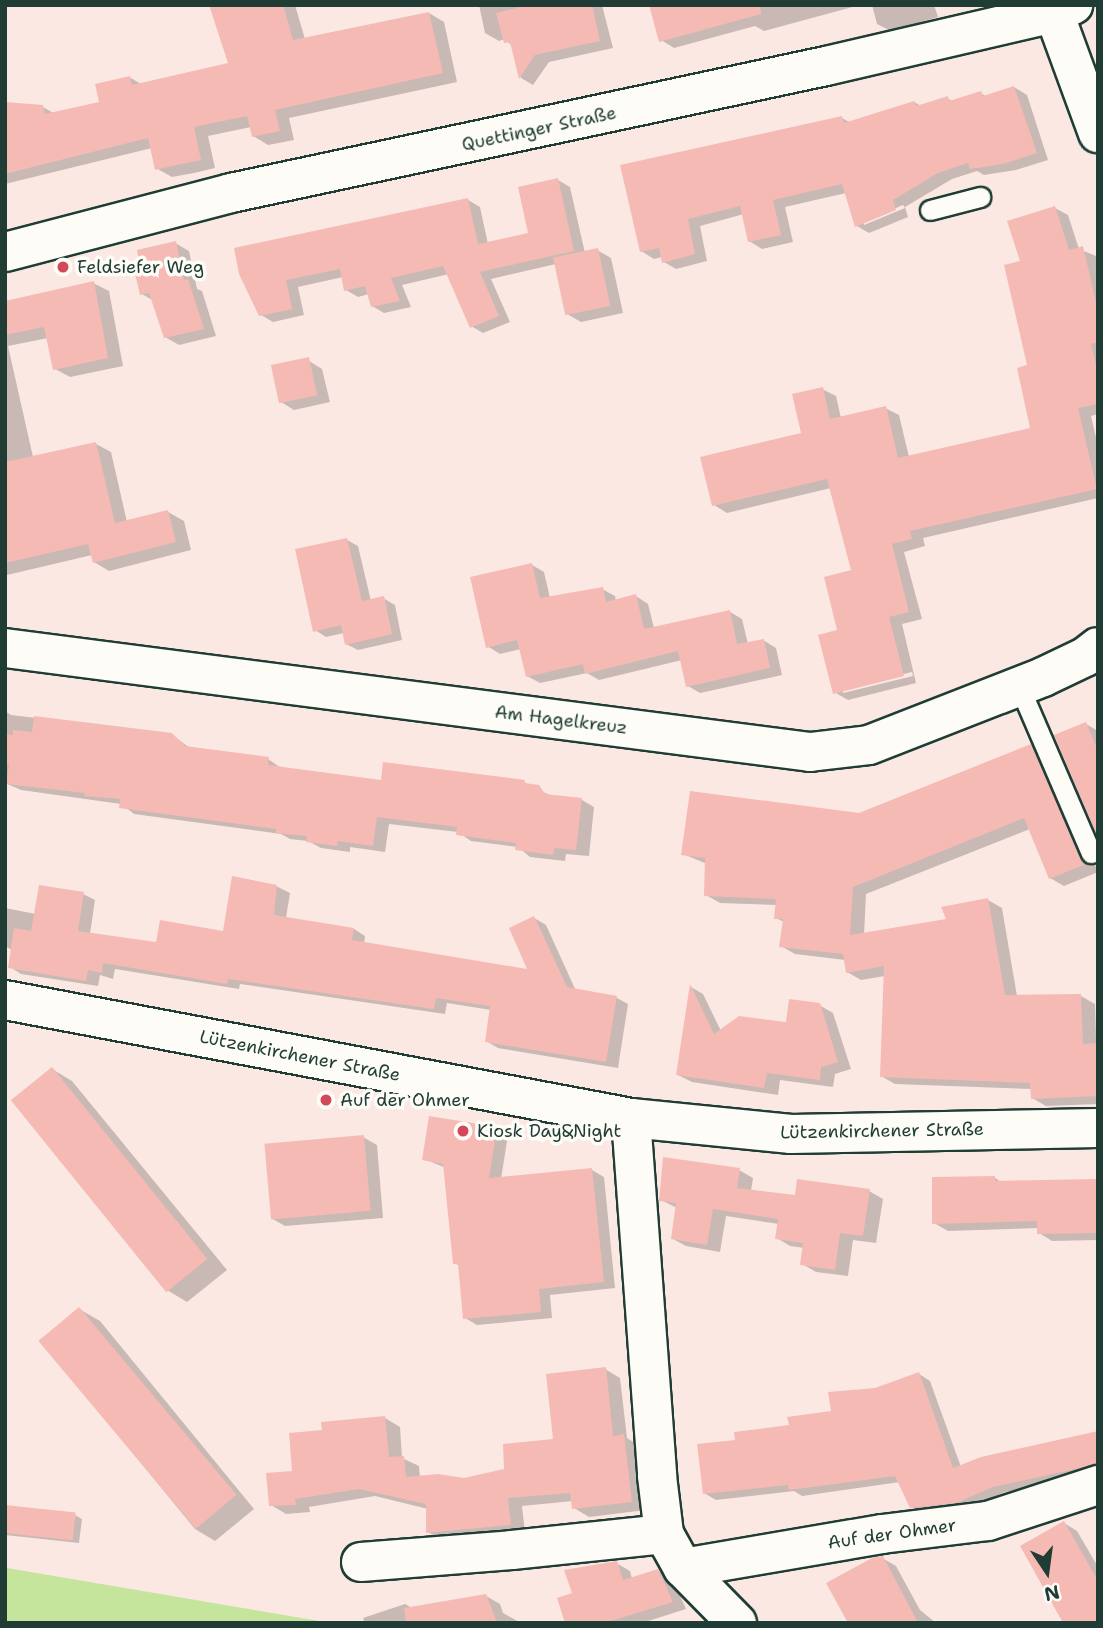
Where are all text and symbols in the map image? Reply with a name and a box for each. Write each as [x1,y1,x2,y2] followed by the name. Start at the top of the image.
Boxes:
[460,102,618,156] street label: Quettinger Straße
[77,256,204,278] place label: Feldsiefer Weg
[55,259,71,275] marker: Feldsiefer Weg
[494,701,628,739] street label: Am Hagelkreuz
[198,1026,402,1086] street label: Lützenkirchener Straße
[340,1089,470,1111] place label: Auf der Ohmer
[318,1092,334,1108] marker: Auf der Ohmer
[780,1118,984,1144] street label: Lützenkirchener Straße
[477,1120,621,1142] place label: Kiosk Day&Night
[455,1123,471,1139] marker: Kiosk Day&Night
[826,1514,958,1554] street label: Auf der Ohmer
[1012,1537,1082,1607] north arrow
[1042,1579,1062,1607] text: N

